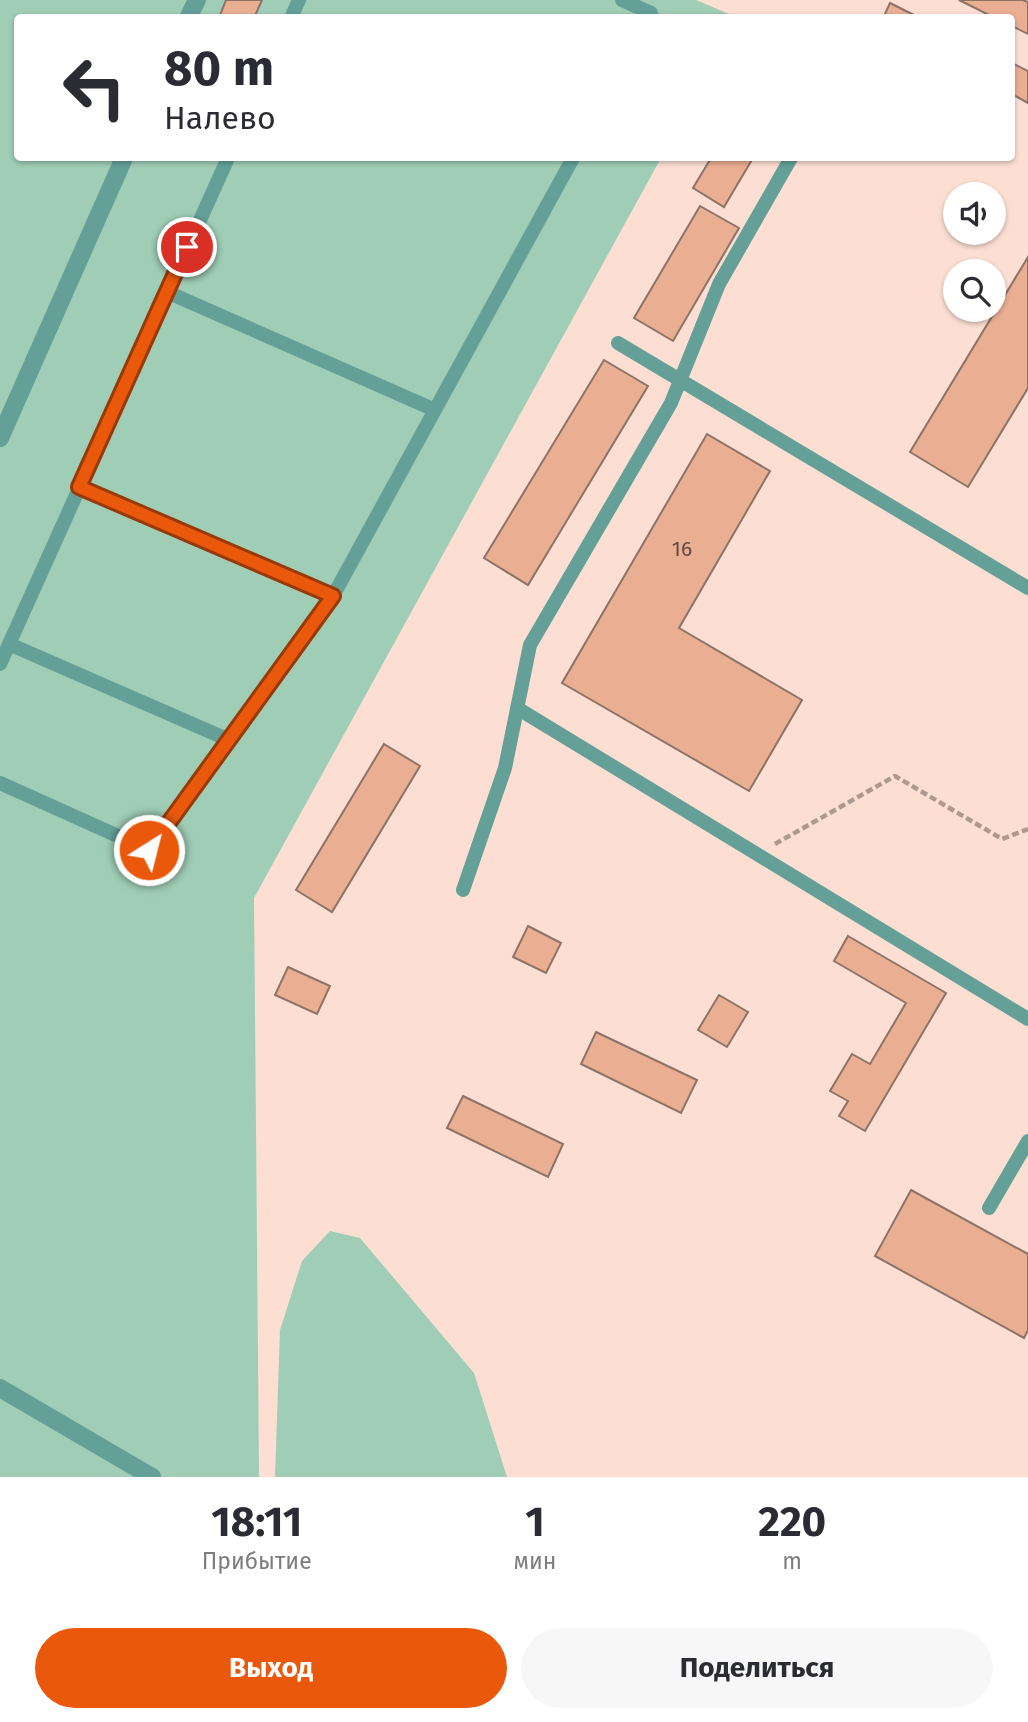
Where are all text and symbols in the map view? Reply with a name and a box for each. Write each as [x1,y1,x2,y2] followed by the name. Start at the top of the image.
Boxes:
[164,39,274,98] text: 80 m
[49,42,140,133] icon: left
[164,99,276,137] text: Налево
[943,182,1006,322] map controls
[943,182,1006,245] button: sound
[157,217,217,277] pin
[168,228,206,266] icon: arrive
[943,259,1006,322] button: search
[672,536,692,562] house number: 16
[112,813,186,887] position arrow
[211,1497,302,1547] text: 18:11
[525,1497,545,1547] text: 1
[758,1497,826,1547] text: 220
[202,1547,312,1575] text: Прибытие
[514,1547,556,1575] text: мин
[782,1547,802,1575] text: m
[35,1628,507,1708] button: Выход
[521,1628,993,1708] button: Поделиться

